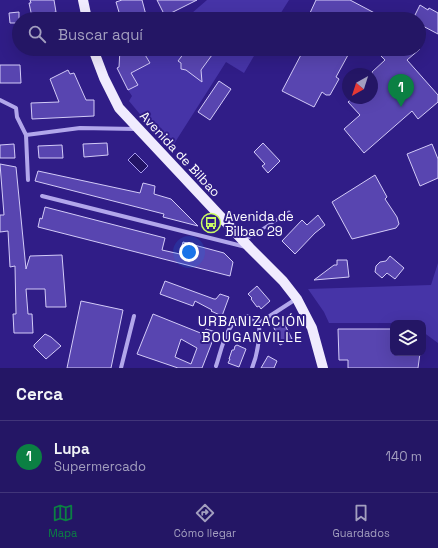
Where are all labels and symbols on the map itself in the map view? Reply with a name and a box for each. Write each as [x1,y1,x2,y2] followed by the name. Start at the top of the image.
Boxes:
[342,68,378,104] north arrow
[388,74,414,107] pin: 1
[136,108,224,200] street label: Avenida de Bilbao
[225,208,294,240] place label: Avenida de Bilbao 29
[200,212,222,234] bus stop icon: Avenida de Bilbao 29
[179,242,199,262] your location
[198,312,306,346] district label: URBANIZACIÓN BOUGANVILLE

